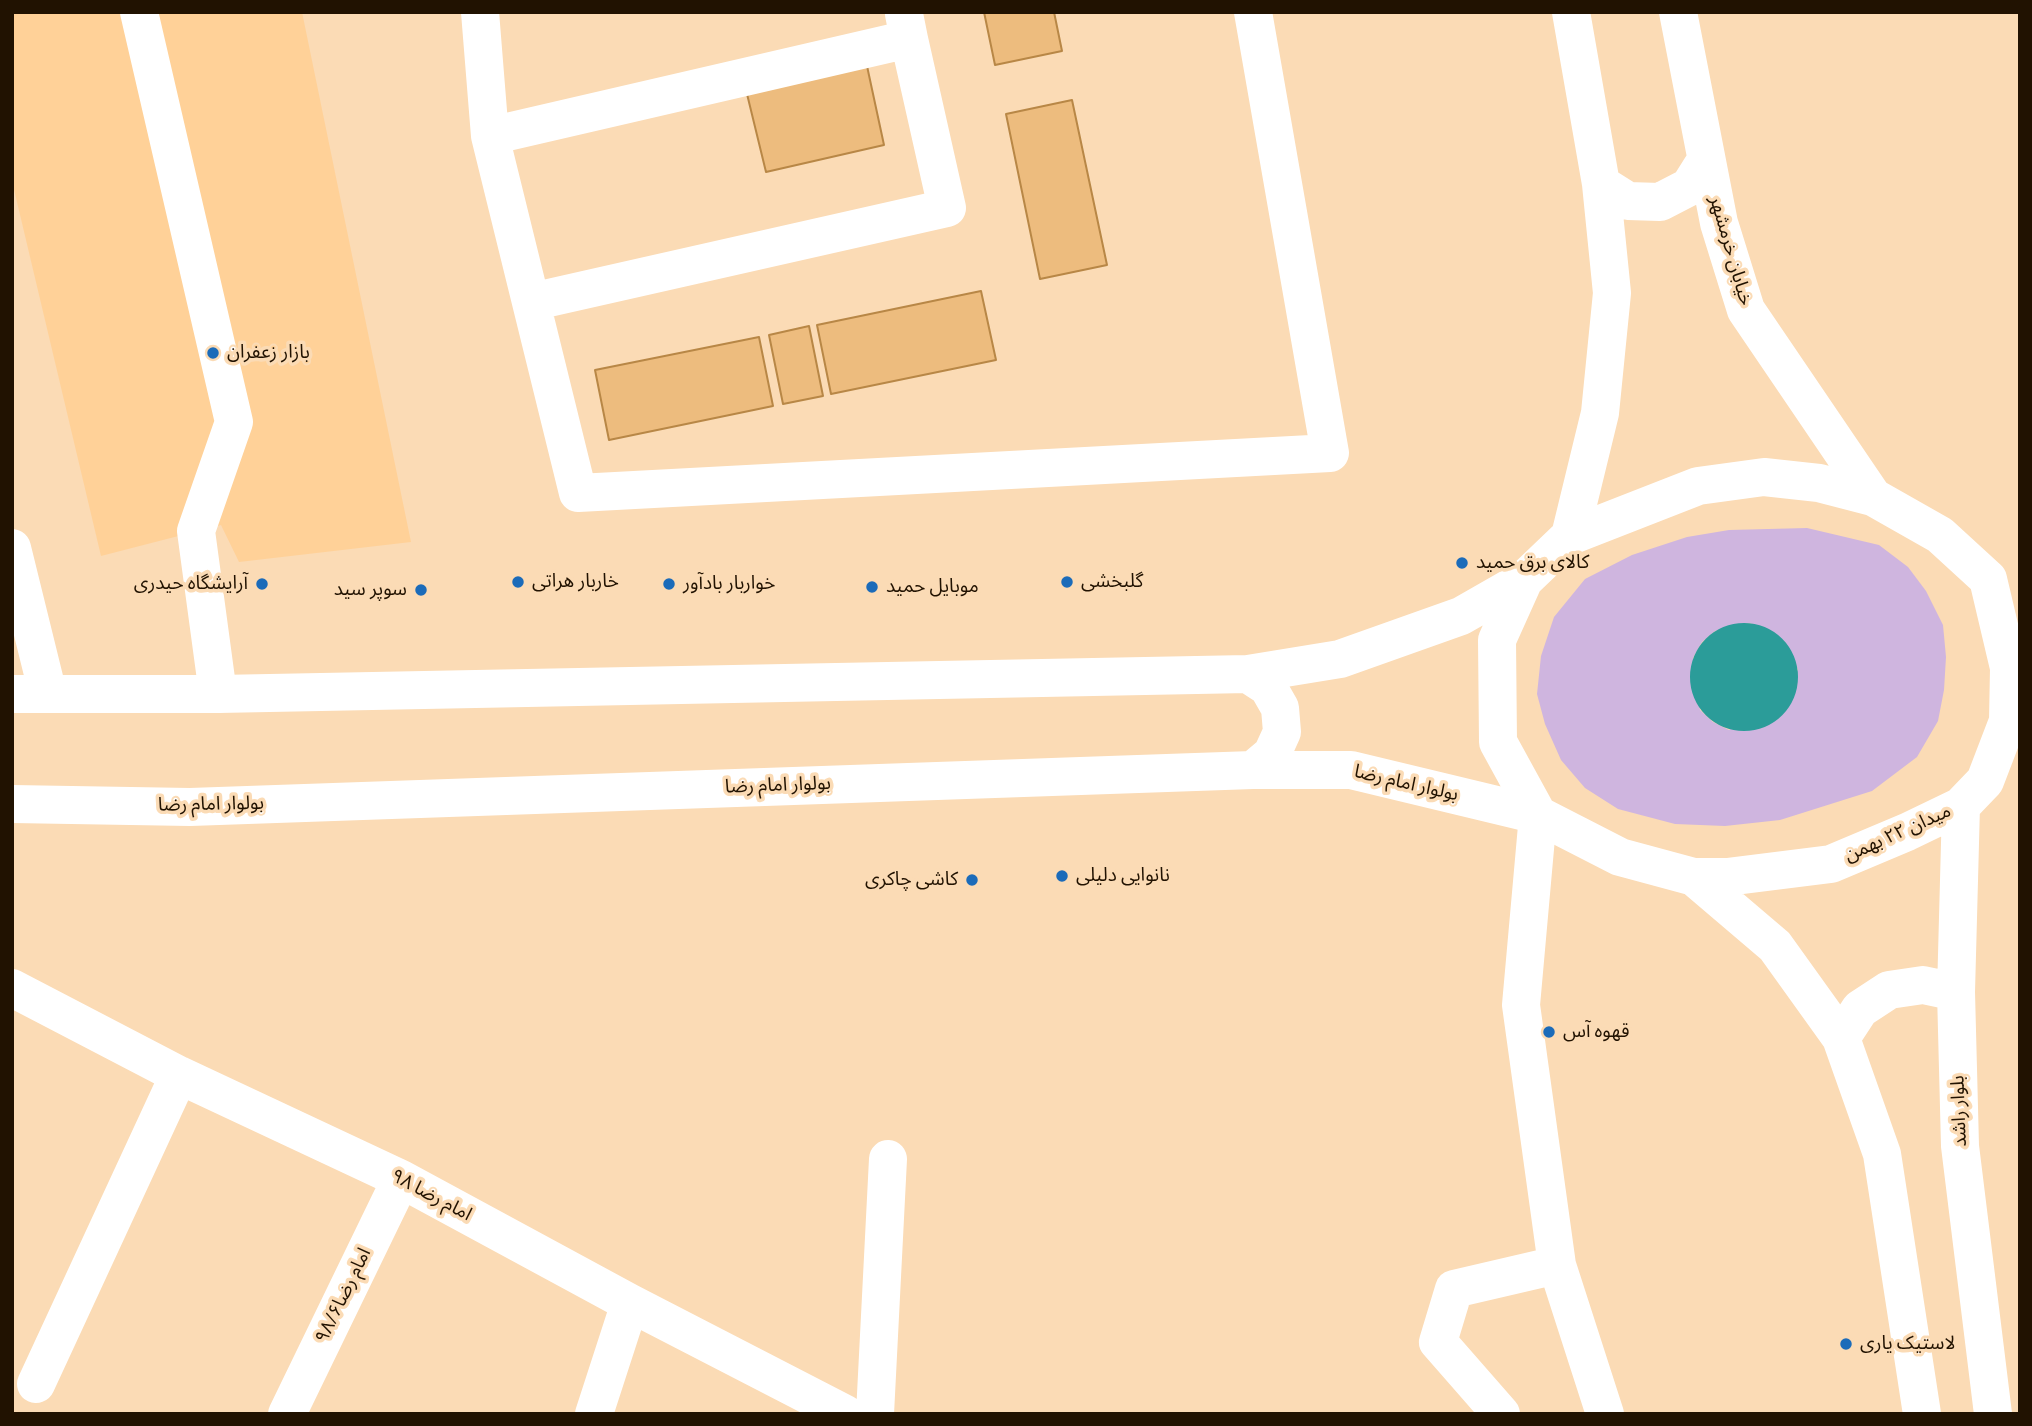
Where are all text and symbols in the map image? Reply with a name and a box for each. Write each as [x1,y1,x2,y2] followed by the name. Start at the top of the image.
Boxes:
[1703,194,1757,308] street label: خیابان خرمشهر
[227,342,310,364] place label: بازار زعفران
[205,345,221,361] marker: بازار زعفران
[1476,552,1589,574] place label: کالای برق حمید
[1454,555,1470,571] marker: کالای برق حمید
[532,571,619,593] place label: خاربار هراتی
[1081,571,1143,593] place label: گلبخشی
[134,573,248,595] place label: آرایشگاه حیدری
[683,573,776,595] place label: خواربار بادآور
[510,574,526,590] marker: خاربار هراتی
[1059,574,1075,590] marker: گلبخشی
[254,576,270,592] marker: آرایشگاه حیدری
[661,576,677,592] marker: خواربار بادآور
[886,576,979,598] place label: موبایل حمید
[334,579,407,601] place label: سوپر سید
[864,579,880,595] marker: موبایل حمید
[413,582,429,598] marker: سوپر سید
[1352,761,1460,807] street label: بولوار امام رضا
[725,773,831,799] street label: بولوار امام رضا
[158,793,264,817] street label: بولوار امام رضا
[1841,800,1955,868] street label: میدان ۲۲ بهمن
[1076,865,1170,887] place label: نانوایی دلیلی
[1054,868,1070,884] marker: نانوایی دلیلی
[865,869,958,891] place label: کاشی چاکری
[964,872,980,888] marker: کاشی چاکری
[1563,1021,1629,1043] place label: قهوه آس
[1541,1024,1557,1040] marker: قهوه آس
[1947,1075,1973,1147] street label: بلوار راشد
[387,1165,475,1227] street label: امام رضا ۹۸
[311,1245,377,1347] street label: امام رضا۹۸/۶
[1860,1333,1955,1355] place label: لاستیک یاری
[1838,1336,1854,1352] marker: لاستیک یاری

